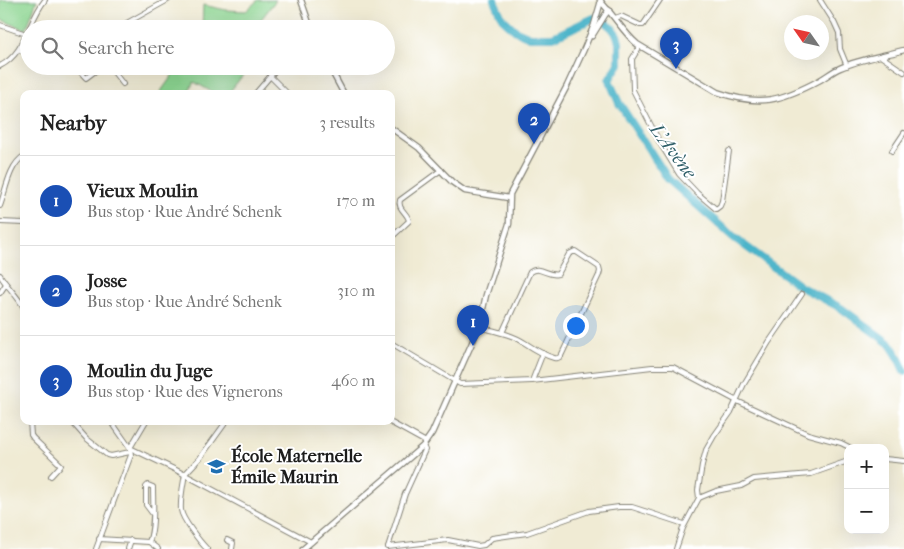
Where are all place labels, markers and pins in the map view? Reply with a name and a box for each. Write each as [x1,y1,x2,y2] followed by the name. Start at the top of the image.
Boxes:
[660,28,692,69] pin: 3
[518,103,550,144] pin: 2
[457,305,489,346] pin: 1
[231,444,362,488] place label: École Maternelle Émile Maurin
[207,456,227,476] school or university icon: École Maternelle Émile Maurin

